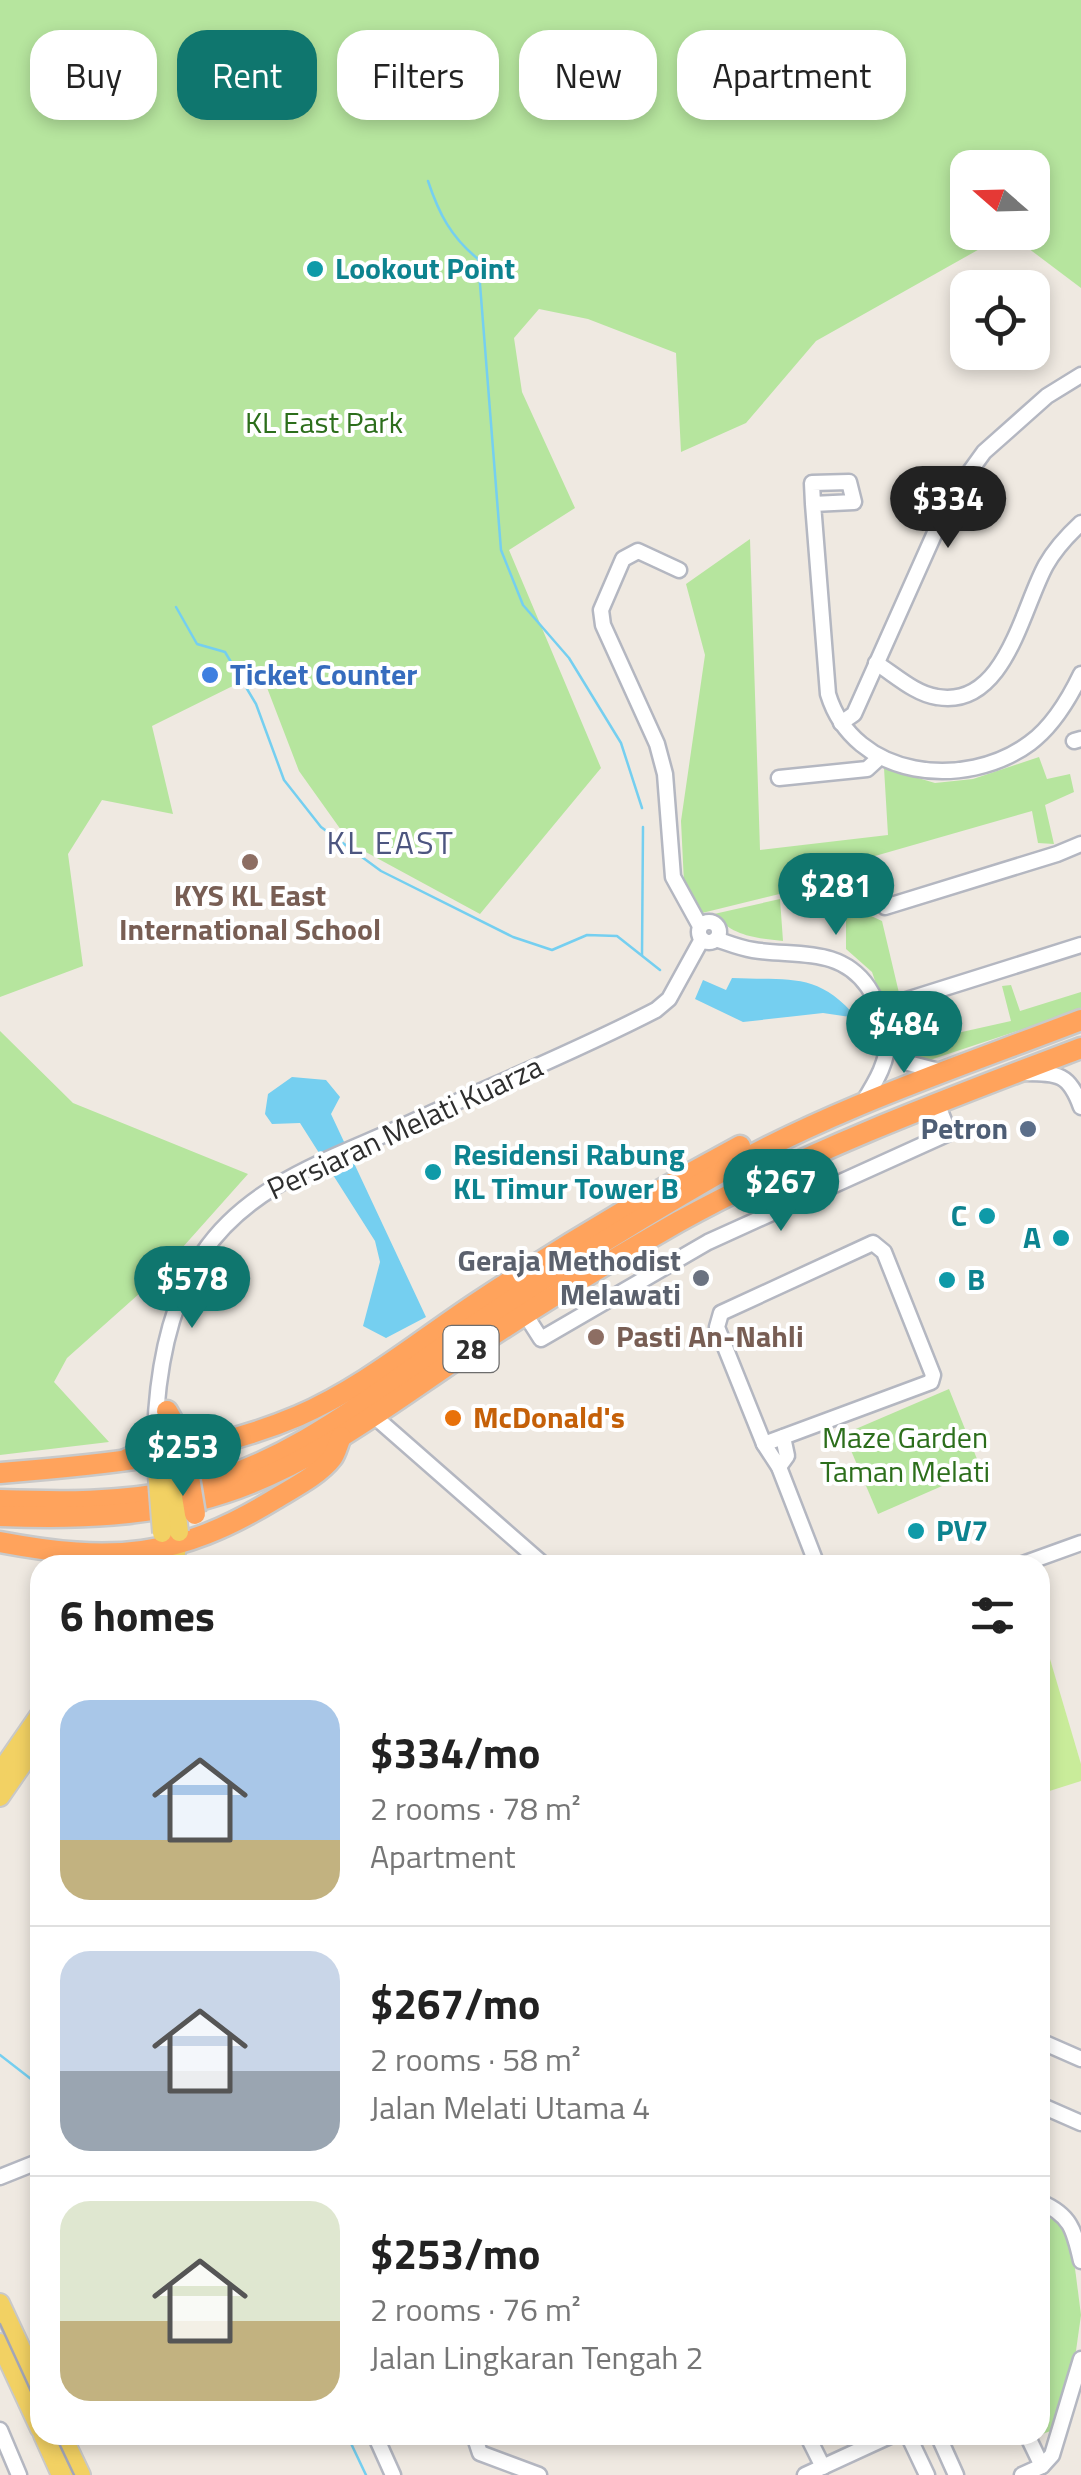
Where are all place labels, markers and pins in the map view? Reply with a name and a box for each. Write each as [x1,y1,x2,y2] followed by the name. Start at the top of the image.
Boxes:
[335,245,515,291] place label: Lookout Point
[304,258,326,280] marker: Lookout Point
[889,466,1007,551] pin: $334
[230,651,417,697] place label: Ticket Counter
[199,664,221,686] marker: Ticket Counter
[239,851,261,873] marker: KYS KL East International School
[777,853,895,938] pin: $281
[119,872,381,952] place label: KYS KL East International School
[845,991,963,1076] pin: $484
[920,1105,1008,1151] place label: Petron
[1017,1118,1039,1140] marker: Petron
[453,1131,685,1211] place label: Residensi Rabung KL Timur Tower B
[722,1149,840,1234] pin: $267
[422,1161,444,1183] marker: Residensi Rabung KL Timur Tower B
[951,1192,967,1238] place label: C
[976,1205,998,1227] marker: C
[1023,1214,1041,1260] place label: A
[1050,1227,1072,1249] marker: A
[458,1237,681,1317] place label: Geraja Methodist Melawati
[133,1246,251,1331] pin: $578
[967,1256,985,1302] place label: B
[690,1267,712,1289] marker: Geraja Methodist Melawati
[936,1269,958,1291] marker: B
[616,1313,804,1359] place label: Pasti An-Nahli
[585,1326,607,1348] marker: Pasti An-Nahli
[473,1394,625,1440] place label: McDonald's
[442,1407,464,1429] marker: McDonald's
[124,1414,242,1499] pin: $253
[936,1507,988,1553] place label: PV7
[905,1520,927,1542] marker: PV7

